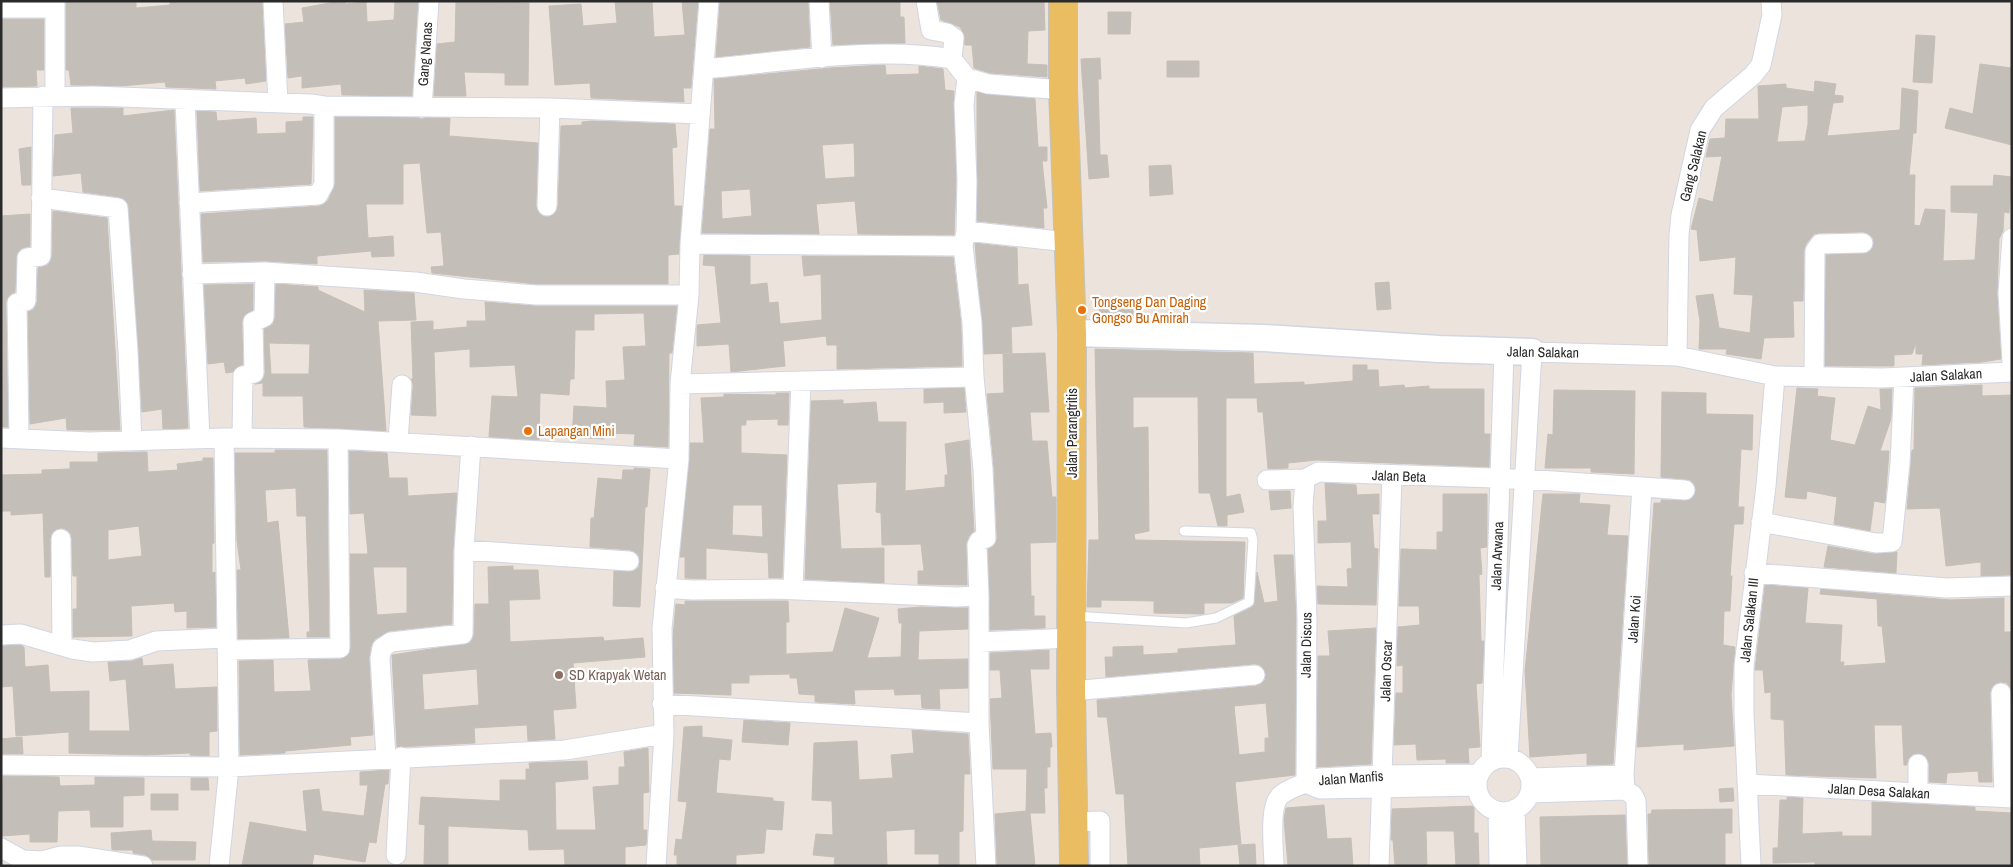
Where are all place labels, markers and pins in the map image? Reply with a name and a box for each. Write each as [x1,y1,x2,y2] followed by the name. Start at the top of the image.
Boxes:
[1092,293,1207,327] place label: Tongseng Dan Daging Gongso Bu Amirah
[1076,304,1088,316] marker: Tongseng Dan Daging Gongso Bu Amirah
[538,422,615,440] place label: Lapangan Mini
[522,425,534,437] marker: Lapangan Mini
[569,666,666,684] place label: SD Krapyak Wetan
[553,669,565,681] marker: SD Krapyak Wetan

